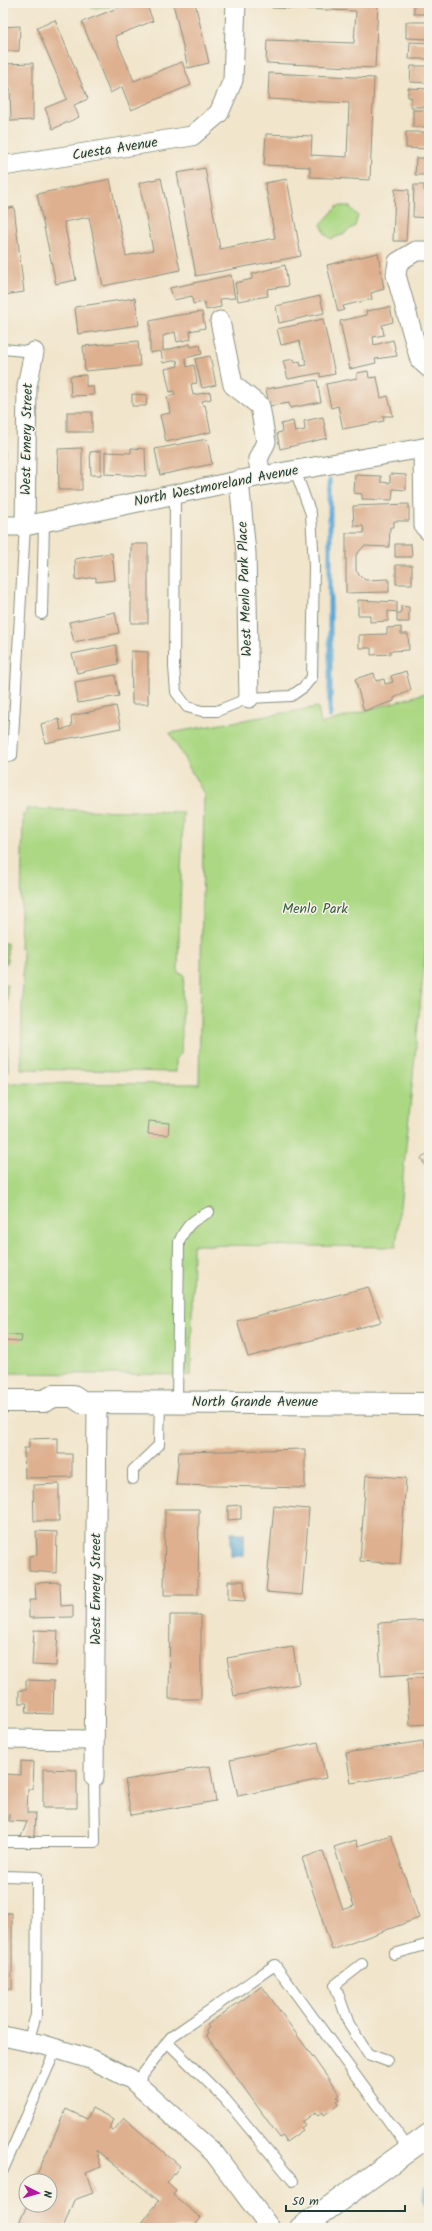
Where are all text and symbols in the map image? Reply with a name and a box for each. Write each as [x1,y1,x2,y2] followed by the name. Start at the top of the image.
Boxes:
[71,131,160,167] street label: Cuesta Avenue
[15,382,39,495] street label: West Emery Street
[132,459,301,513] street label: North Westmoreland Avenue
[232,520,258,657] street label: West Menlo Park Place
[282,898,348,920] park label: Menlo Park
[192,1391,319,1413] street label: North Grande Avenue
[85,1532,107,1645] street label: West Emery Street
[18,2173,58,2213] north arrow
[286,2187,405,2213] scale bar
[38,2190,56,2198] text: N
[292,2192,319,2211] text: 50 m

